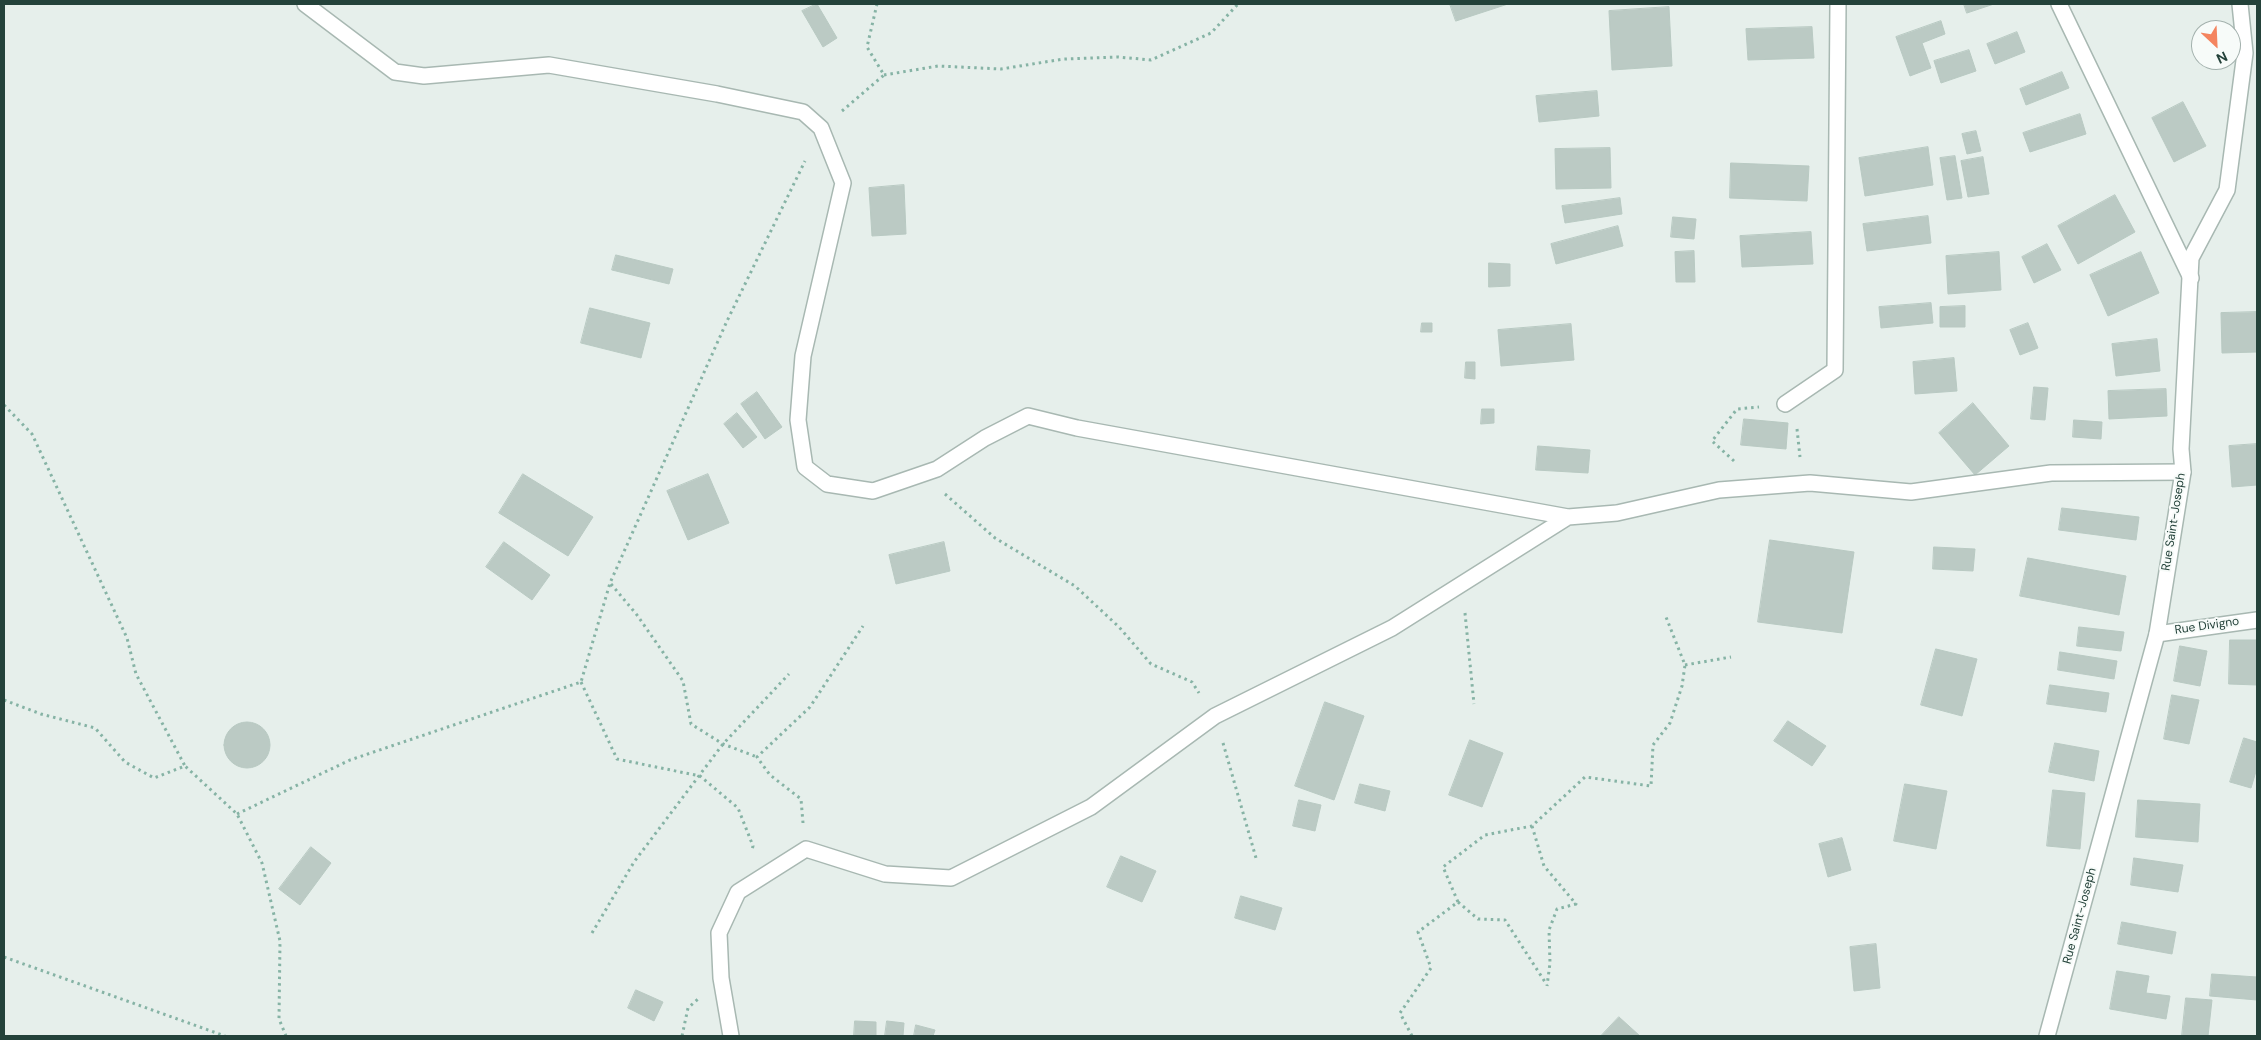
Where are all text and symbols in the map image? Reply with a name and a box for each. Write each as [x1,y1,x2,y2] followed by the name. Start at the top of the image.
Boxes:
[2191,20,2241,70] north arrow
[2213,47,2230,68] text: N
[2159,472,2189,572] street label: Rue Saint-Joseph
[2174,614,2240,638] street label: Rue Divigno
[2060,866,2100,966] street label: Rue Saint-Joseph

